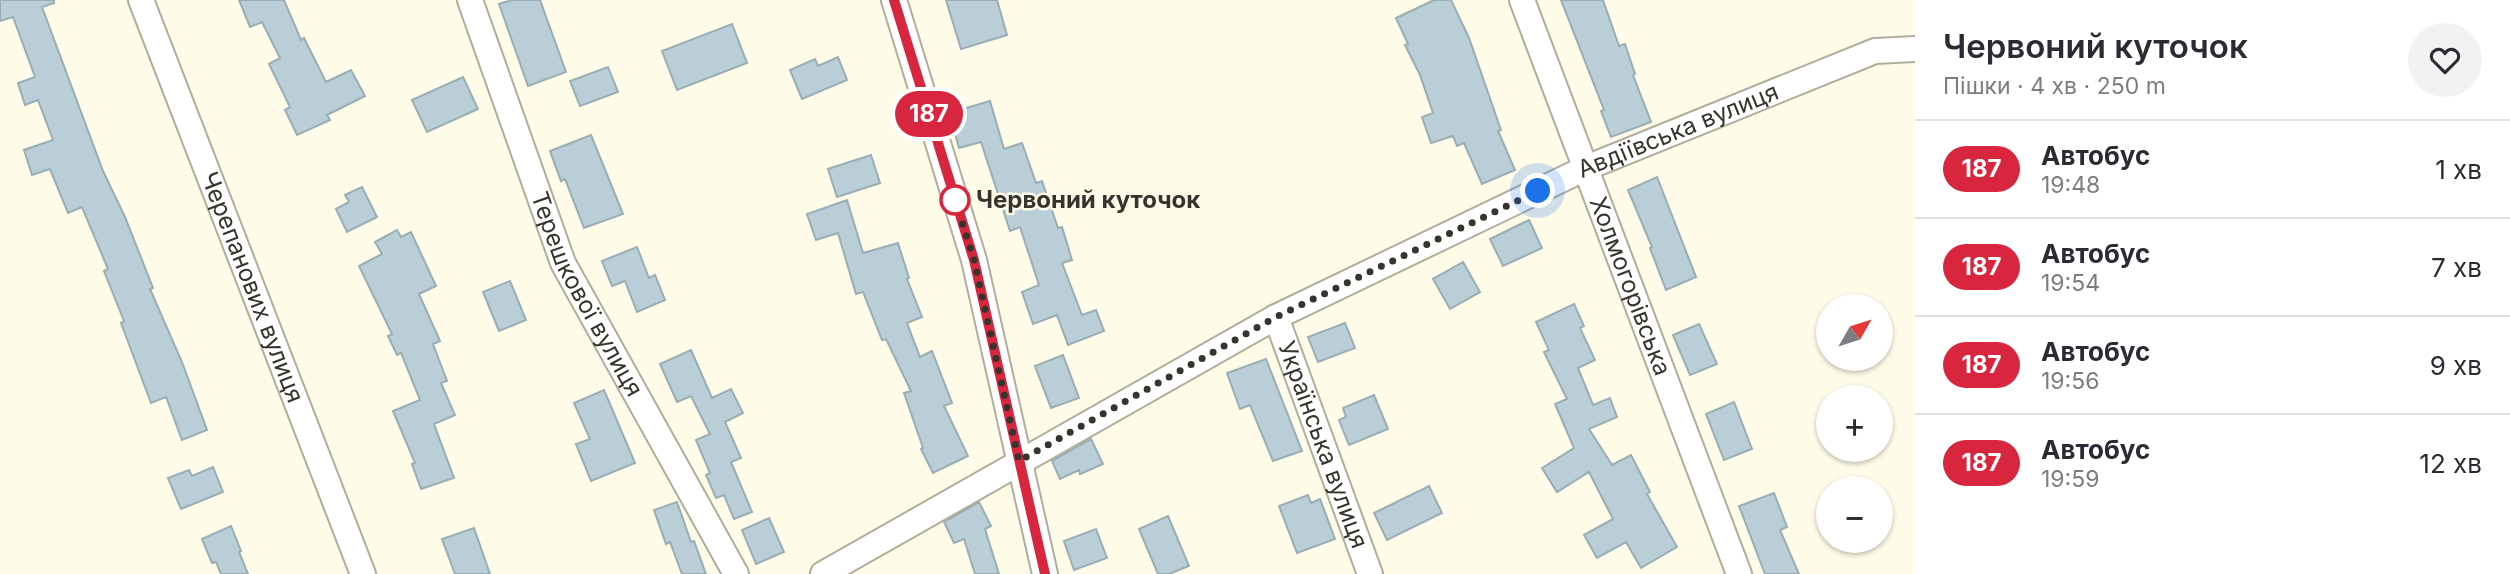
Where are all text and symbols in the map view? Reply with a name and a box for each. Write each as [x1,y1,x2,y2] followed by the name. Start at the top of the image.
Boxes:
[2408,23,2482,97] button: heart
[1943,26,2248,66] text: Червоний куточок
[1943,72,2166,100] text: Пішки · 4 хв · 250 m
[1573,77,1782,184] street label: Авдіївська вулиця
[889,91,969,137] line badge: 187
[909,99,949,128] text: 187
[2041,140,2150,171] text: Автобус
[1962,154,2001,183] text: 187
[2435,154,2482,185] text: 1 хв
[195,168,310,407] street label: Черепанових вулиця
[2041,171,2100,199] text: 19:48
[1520,173,1555,208] your location
[940,185,970,215] marker: Червоний куточок
[976,185,1200,214] place label: Червоний куточок
[525,188,649,401] street label: Терешкової вулиця
[1584,193,1678,380] street label: Холмогорівська
[2041,238,2150,269] text: Автобус
[1962,252,2001,281] text: 187
[2431,252,2482,283] text: 7 хв
[2041,269,2100,297] text: 19:54
[1816,294,1894,371] north arrow
[1816,294,1893,553] map controls
[2041,336,2150,367] text: Автобус
[1272,337,1374,552] street label: Українська вулиця
[1962,350,2001,379] text: 187
[2430,350,2482,381] text: 9 хв
[2041,367,2100,395] text: 19:56
[1816,385,1893,462] button: +
[2041,434,2150,465] text: Автобус
[1962,448,2001,477] text: 187
[2419,448,2482,479] text: 12 хв
[2041,465,2100,493] text: 19:59
[1816,476,1893,553] button: −

